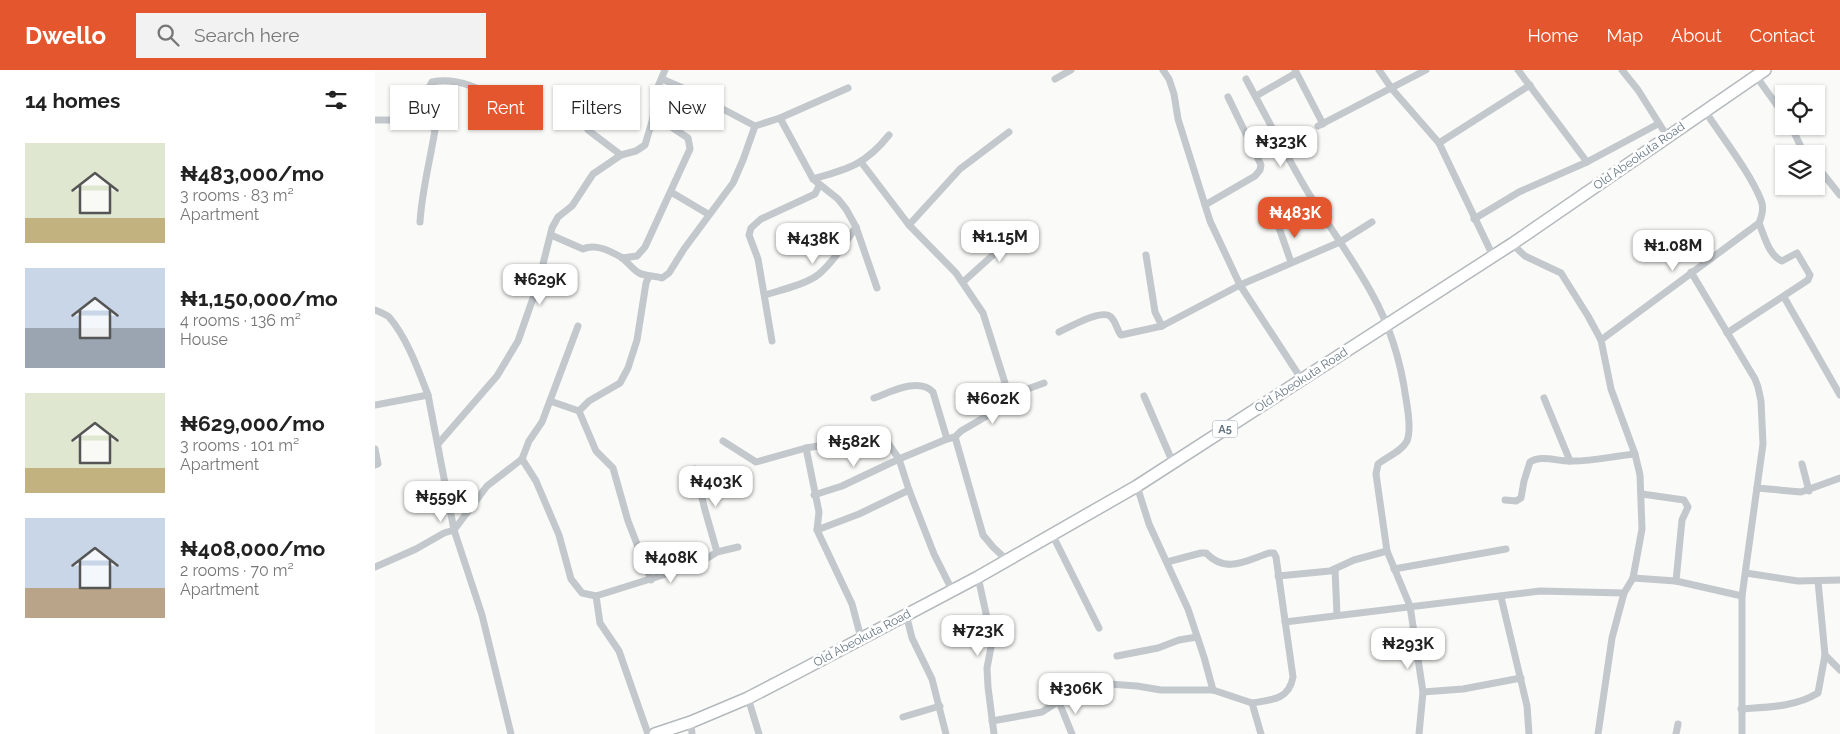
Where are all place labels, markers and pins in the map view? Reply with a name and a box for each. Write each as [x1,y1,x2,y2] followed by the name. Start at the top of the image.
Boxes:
[1246,126,1316,168] pin: ₦323K
[1260,196,1330,239] pin: ₦483K
[959,220,1041,263] pin: ₦1.15M
[778,222,848,265] pin: ₦438K
[1632,230,1714,272] pin: ₦1.08M
[505,264,575,306] pin: ₦629K
[958,382,1028,425] pin: ₦602K
[819,426,889,468] pin: ₦582K
[681,466,751,508] pin: ₦403K
[406,480,476,523] pin: ₦559K
[636,542,706,584] pin: ₦408K
[943,614,1013,657] pin: ₦723K
[1373,628,1443,670] pin: ₦293K
[1041,672,1111,715] pin: ₦306K

